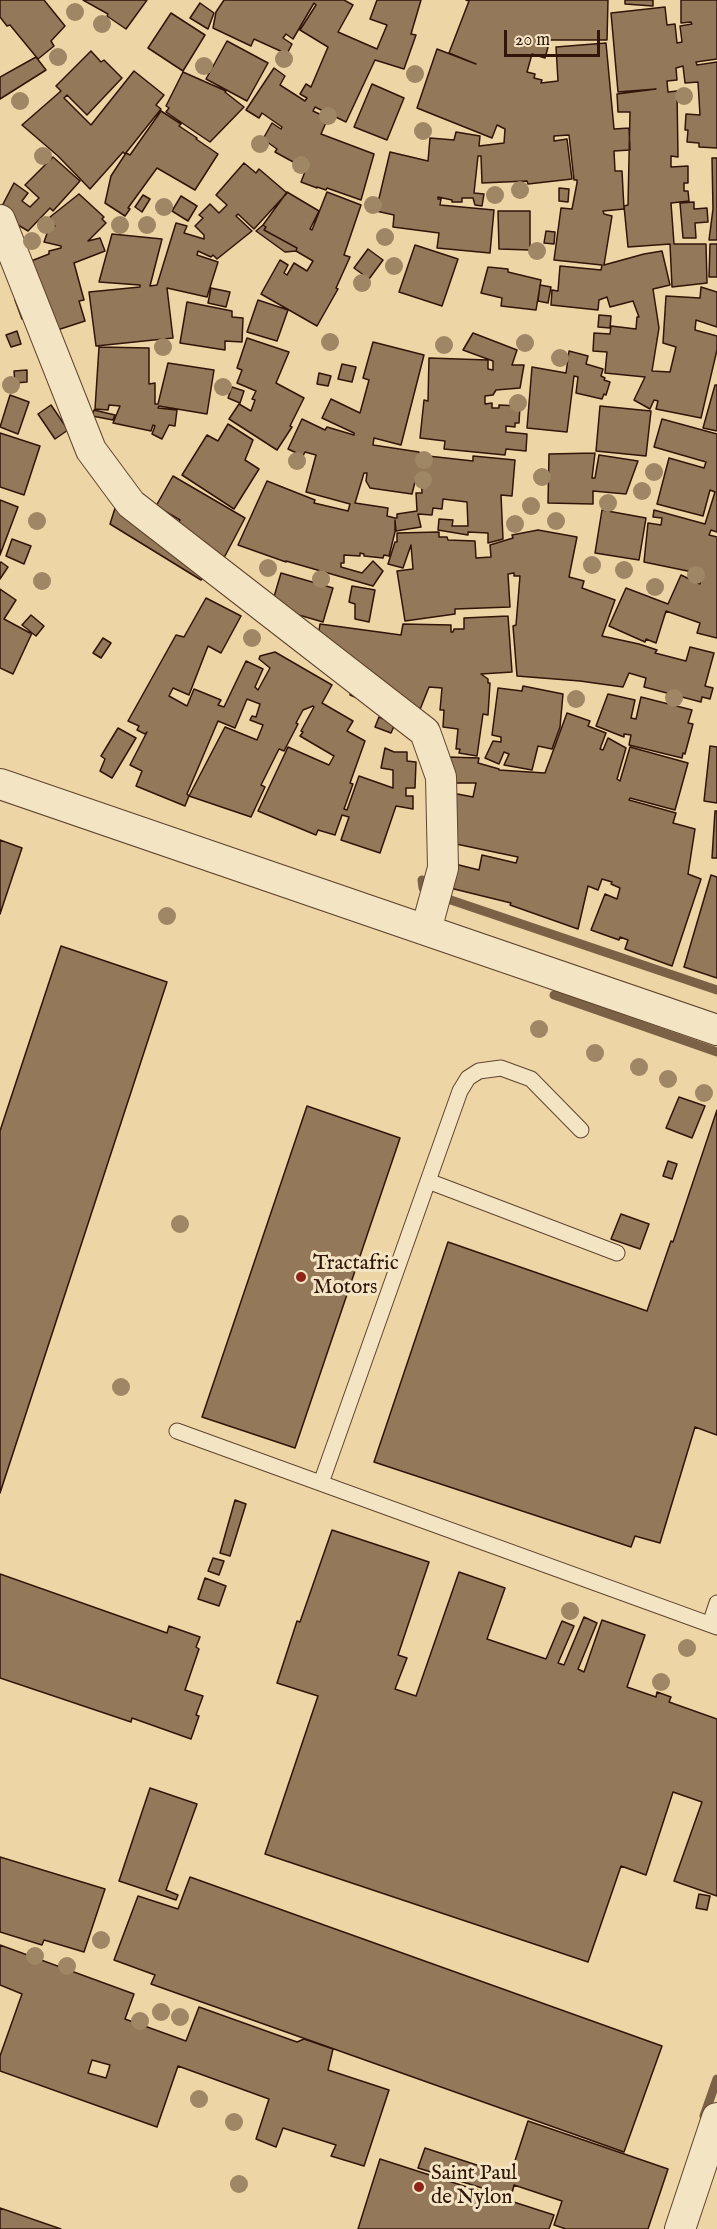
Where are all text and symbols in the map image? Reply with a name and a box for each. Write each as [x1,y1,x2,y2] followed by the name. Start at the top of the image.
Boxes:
[507,18,603,56] scale bar
[515,29,550,52] text: 20 m
[313,1252,399,1302] place label: Tractafric Motors
[294,1270,308,1284] marker: Tractafric Motors
[431,2162,517,2212] place label: Saint Paul de Nylon
[412,2180,426,2194] marker: Saint Paul de Nylon

